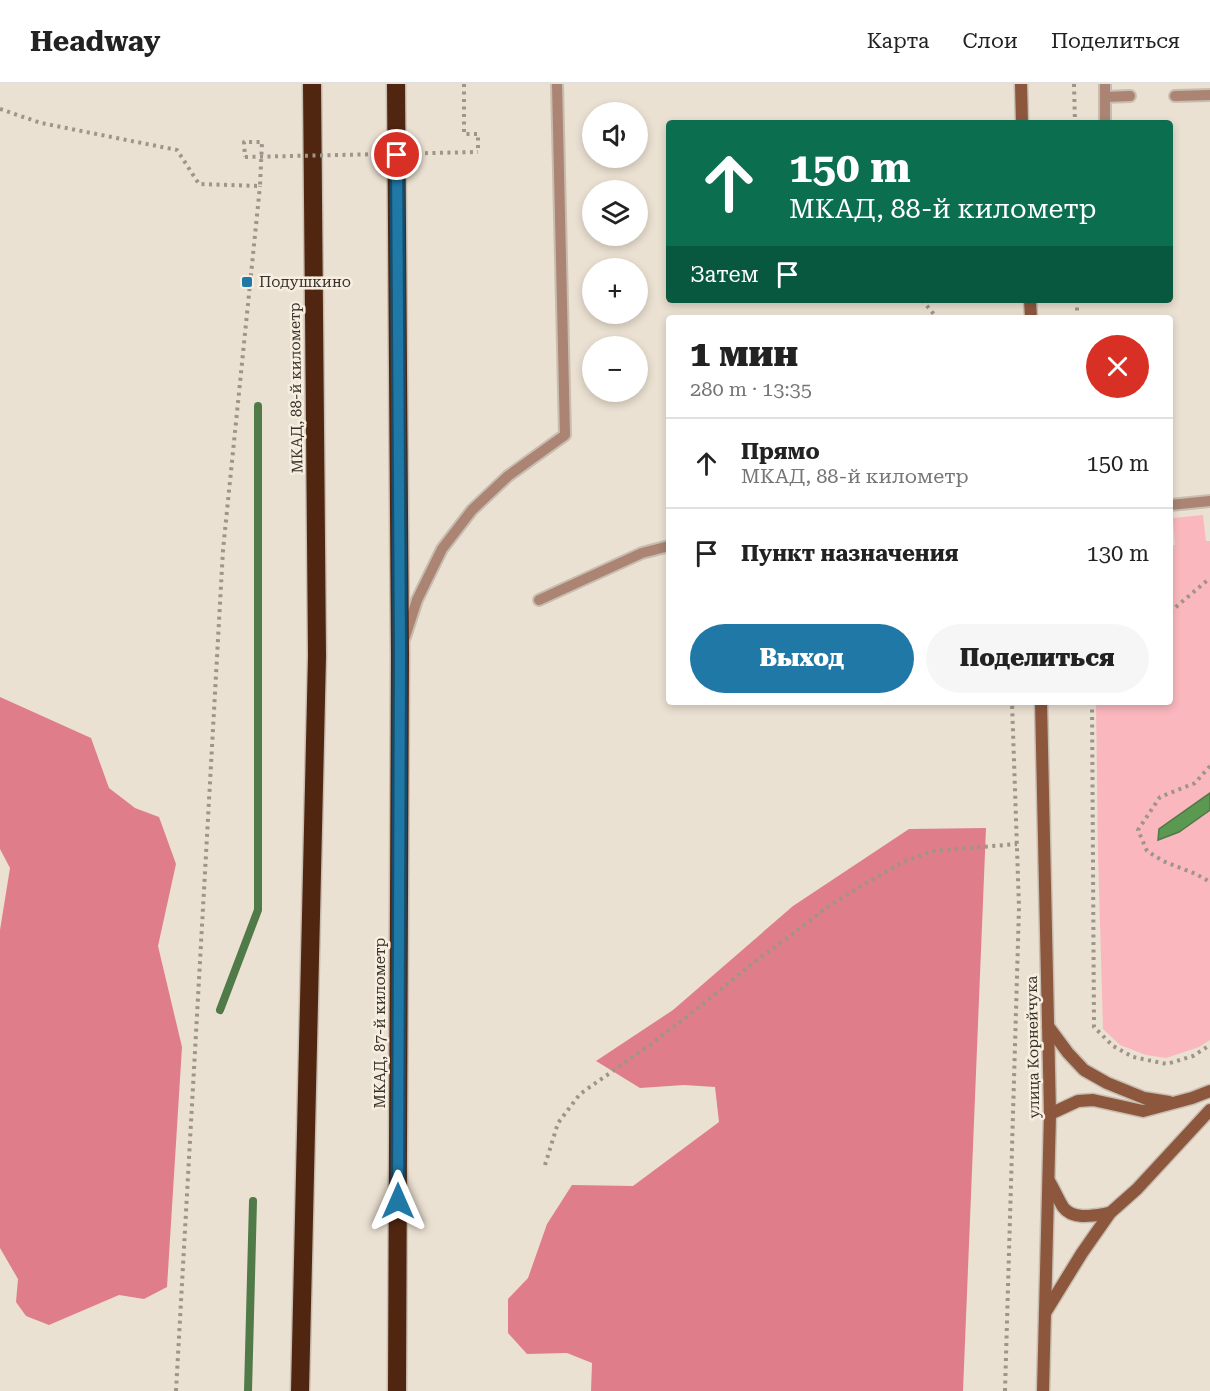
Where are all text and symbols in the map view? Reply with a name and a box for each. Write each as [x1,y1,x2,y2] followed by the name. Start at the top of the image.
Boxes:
[30,25,160,58] text: Headway
[867,29,930,53] text: Карта
[963,29,1018,53] text: Слои
[1051,29,1180,53] text: Поделиться
[582,102,648,402] map controls
[582,102,648,168] button: sound
[371,129,422,180] pin
[380,138,413,171] icon: arrive
[789,143,911,192] text: 150 m
[690,144,768,222] icon: ahead
[582,180,648,246] button: layers
[789,193,1096,225] text: МКАД, 88-й километр
[582,258,648,324] button: +
[771,258,804,291] icon: arrive
[690,262,759,287] text: Затем
[259,273,351,291] place label: Подушкино
[240,275,254,289] marker: Подушкино
[286,302,306,474] street label: МКАД, 88-й километр
[690,333,798,375] text: 1 мин
[1086,335,1149,398] button: close
[582,336,648,402] button: −
[690,377,812,401] text: 280 m · 13:35
[741,439,820,464] text: Прямо
[690,447,723,480] icon: ahead
[1086,451,1149,476] text: 150 m
[741,464,969,488] text: МКАД, 88-й километр
[690,537,723,570] icon: arrive
[741,541,959,566] text: Пункт назначения
[1086,541,1149,566] text: 130 m
[690,624,914,693] button: Выход
[926,624,1149,693] button: Поделиться
[371,937,389,1108] street label: МКАД, 87-й километр
[1023,976,1043,1118] street label: улица Корнейчука
[366,1169,430,1233] position arrow

